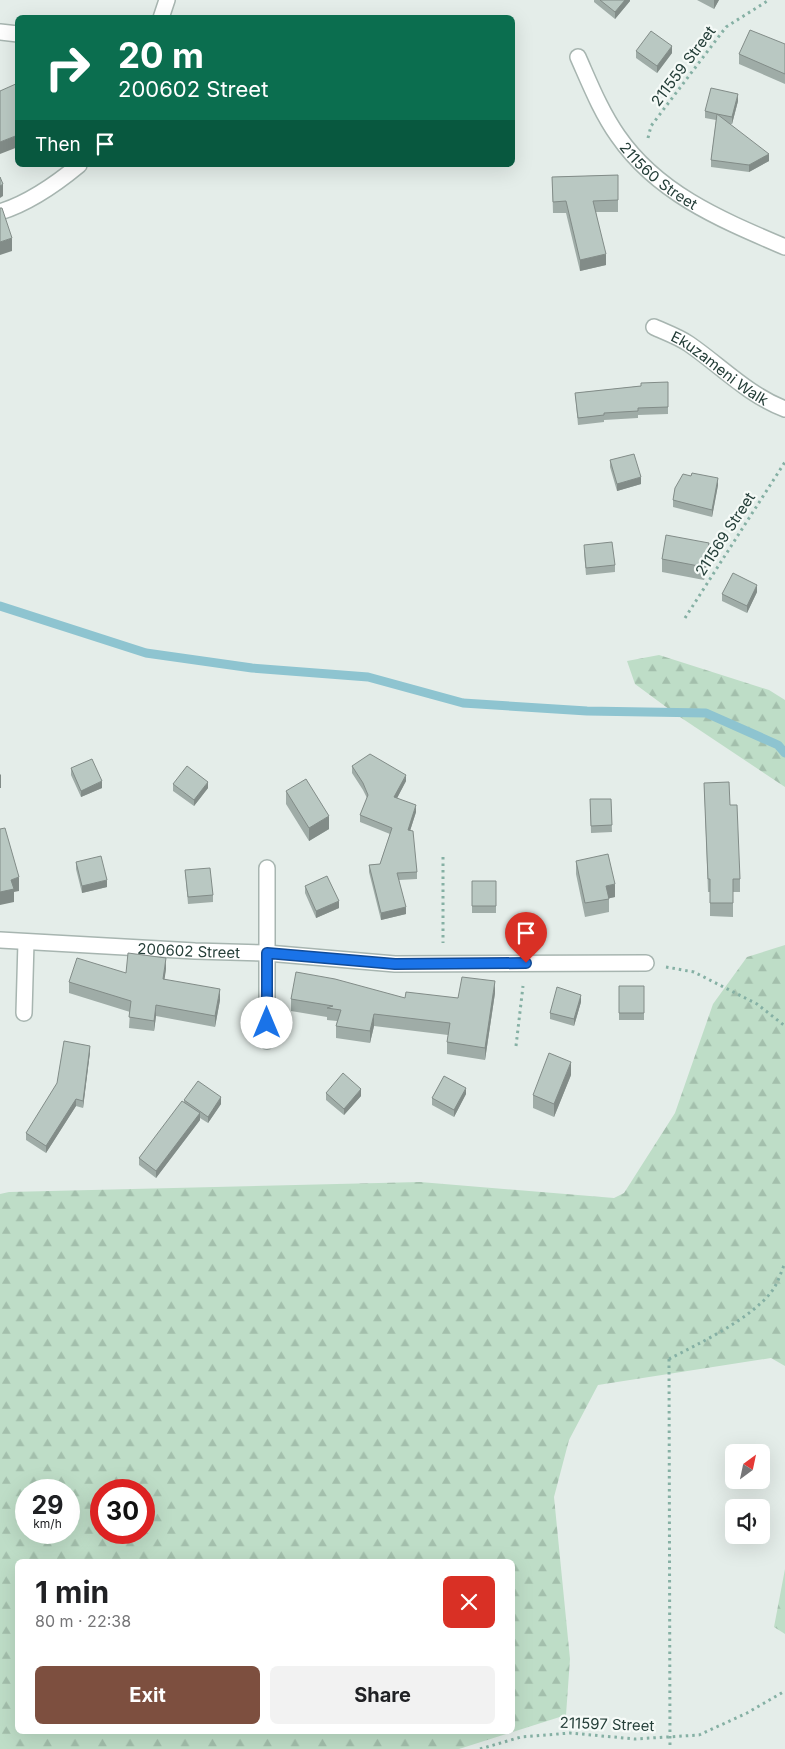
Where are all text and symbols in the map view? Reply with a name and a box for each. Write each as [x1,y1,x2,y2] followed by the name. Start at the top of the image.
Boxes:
[647,22,719,110] street label: 211559 Street
[118,34,204,76] text: 20 m
[35,35,100,100] icon: right
[118,76,268,102] text: 200602 Street
[91,130,119,158] icon: arrive
[35,133,81,156] text: Then
[616,138,701,213] street label: 211560 Street
[668,326,773,410] street label: Ekuzameni Walk
[691,489,759,579] street label: 211569 Street
[505,912,547,963] pin
[512,919,540,947] icon: arrive
[137,938,240,962] street label: 200602 Street
[240,996,292,1048] position arrow
[725,1444,770,1489] north arrow
[725,1444,770,1544] map controls
[90,1479,155,1544] speed limit sign: 30
[32,1490,63,1520] text: 29
[725,1499,770,1544] button: sound
[33,1516,62,1531] text: km/h
[35,1574,109,1610] text: 1 min
[443,1576,495,1628] button: close
[35,1611,131,1631] text: 80 m · 22:38
[35,1666,260,1724] button: Exit
[270,1666,495,1724] button: Share
[559,1713,655,1735] street label: 211597 Street

